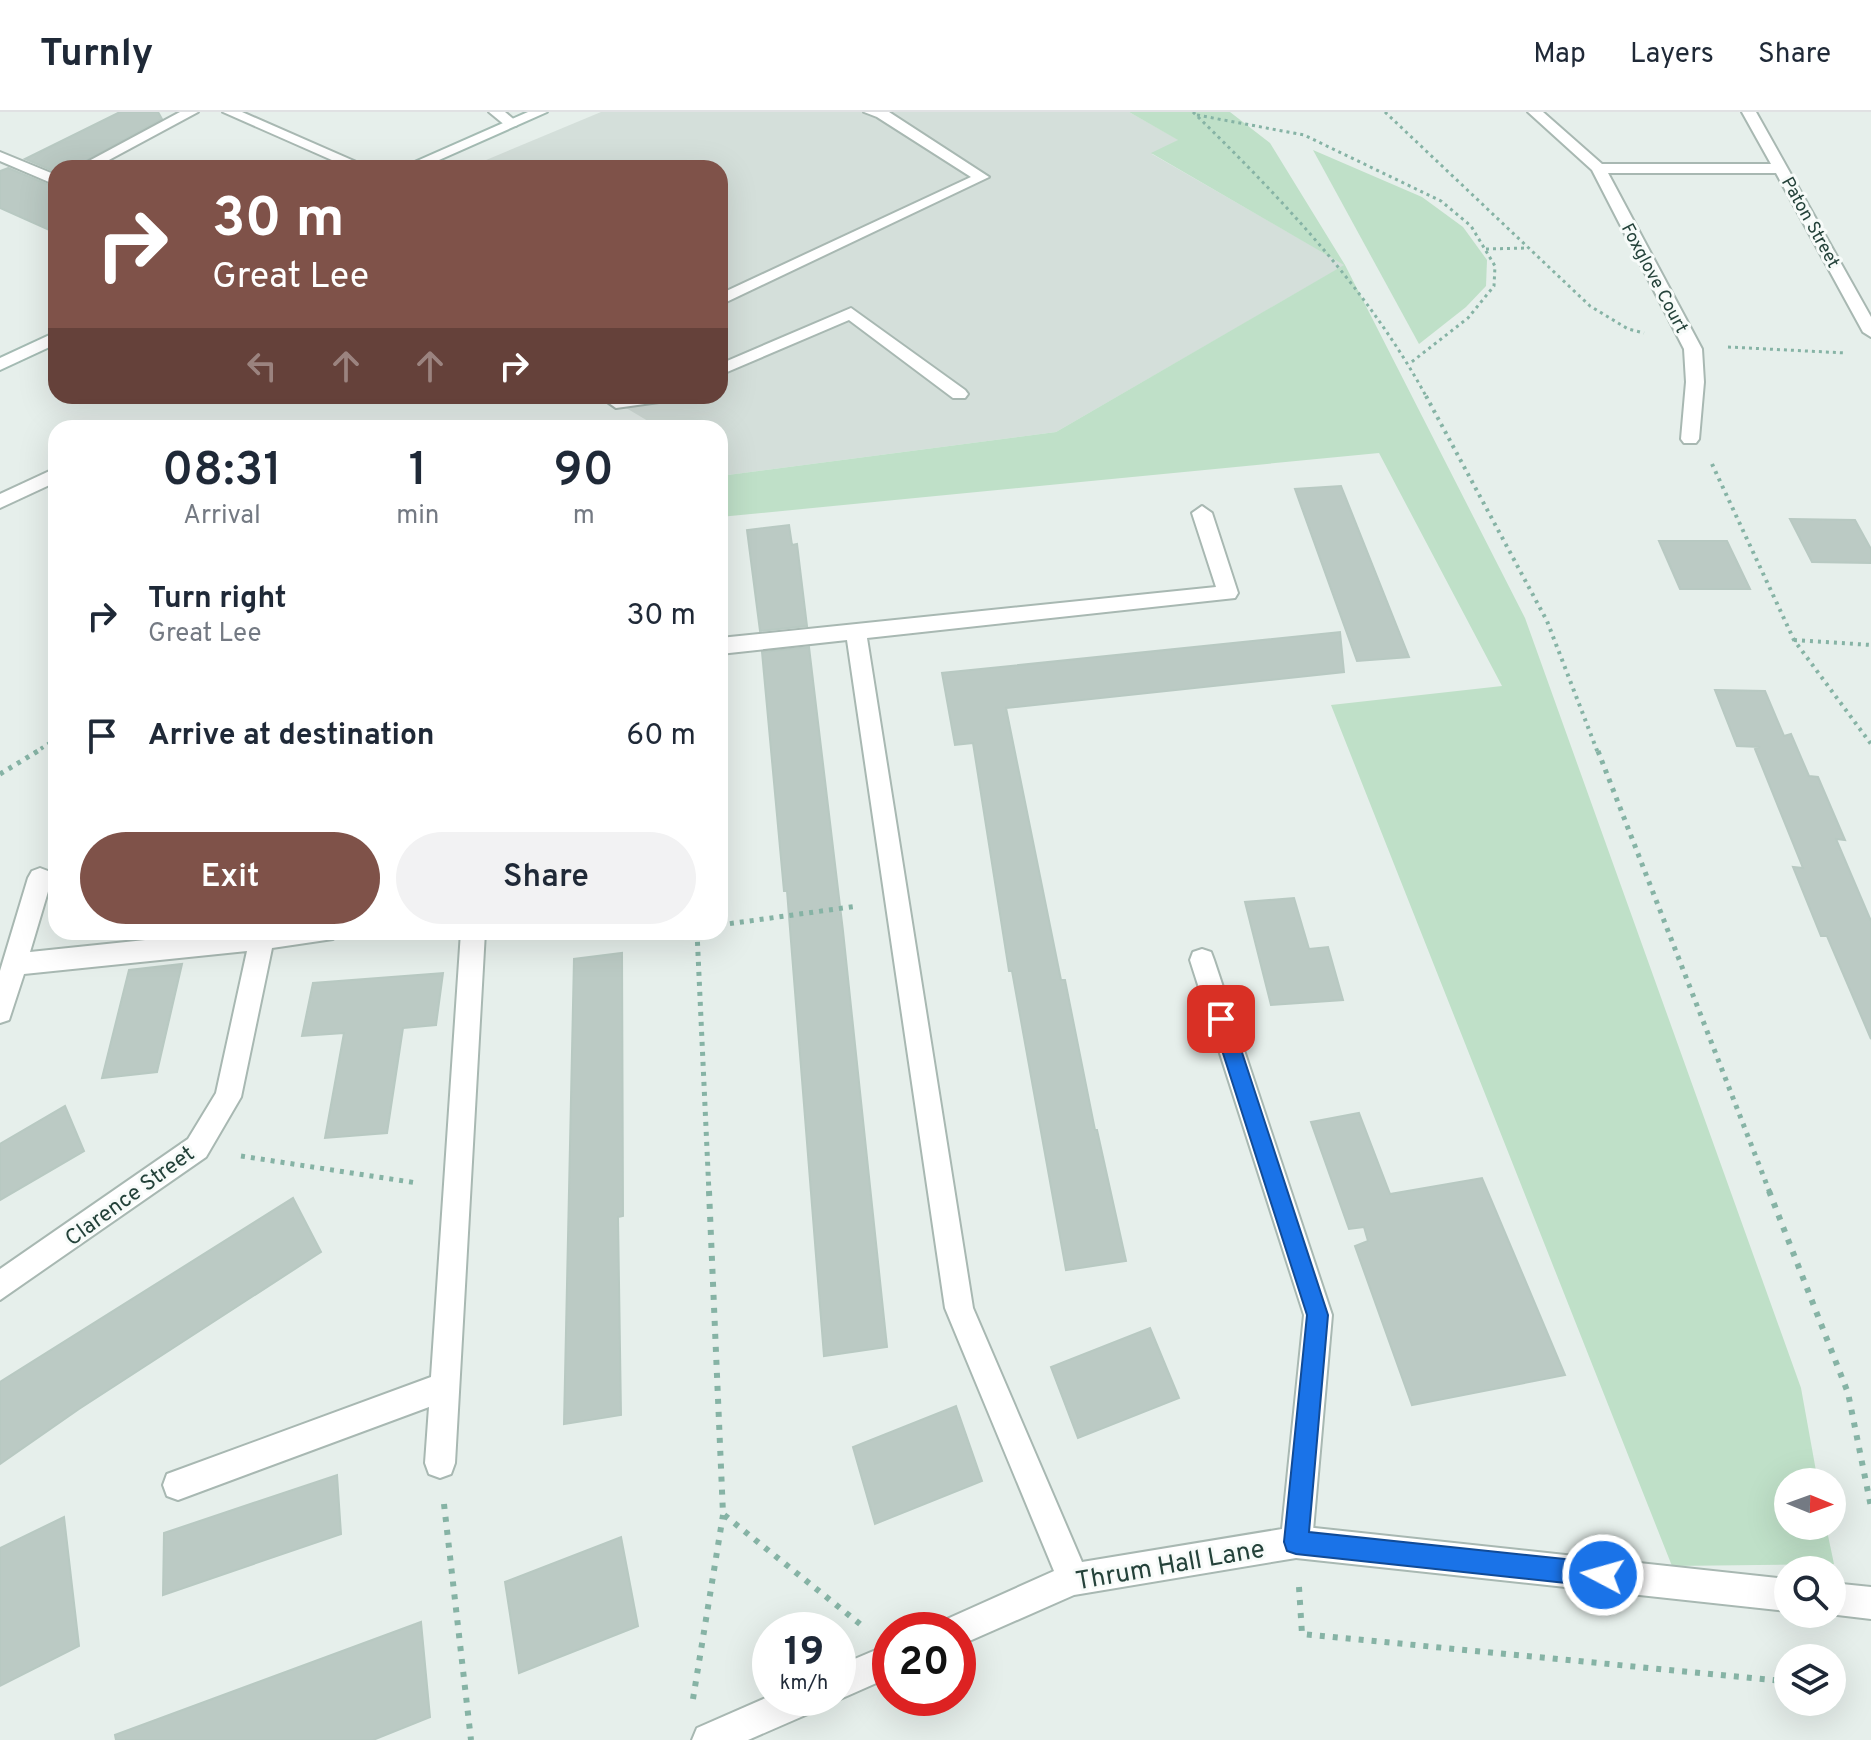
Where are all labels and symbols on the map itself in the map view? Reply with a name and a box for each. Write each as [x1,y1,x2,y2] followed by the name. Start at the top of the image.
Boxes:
[1775,173,1844,272] street label: Paton Street
[1615,220,1692,338] street label: Foxglove Court
[1187,985,1255,1053] pin
[60,1141,200,1253] street label: Clarence Street
[1774,1468,1846,1540] north arrow
[1561,1533,1645,1617] position arrow
[1073,1534,1268,1599] street label: Thrum Hall Lane
[872,1612,976,1716] speed limit sign: 20

